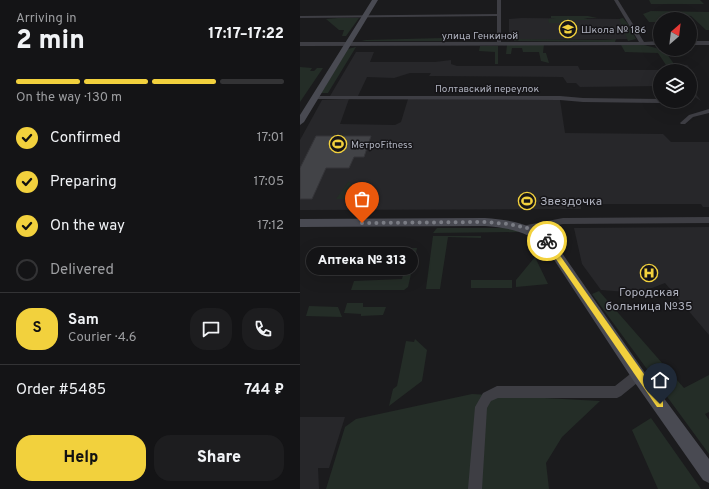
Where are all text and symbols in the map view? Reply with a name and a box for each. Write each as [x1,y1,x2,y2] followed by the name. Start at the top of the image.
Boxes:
[16,11,77,27] text: Arriving in
[653,12,697,56] north arrow
[653,12,697,108] map controls
[558,19,578,39] school or university icon: Школа № 186
[581,24,646,37] place label: Школа № 186
[16,25,85,58] text: 2 min
[208,25,284,44] text: 17:17–17:22
[442,30,518,43] street label: улица Генкиной
[653,64,697,108] button: layers
[435,83,539,96] street label: Полтавский переулок
[16,90,122,106] text: On the way · 130 m
[16,127,38,149] icon: check
[50,129,121,148] text: Confirmed
[257,130,284,146] text: 17:01
[328,134,348,154] sports icon: МетроFitness
[351,139,413,152] place label: МетроFitness
[16,171,38,193] icon: check
[50,173,117,192] text: Preparing
[254,174,284,190] text: 17:05
[345,182,379,223] pin
[351,188,373,210] icon: bag
[517,191,537,211] sports icon: Звездочка
[540,194,602,210] place label: Звездочка
[16,215,38,237] icon: check
[50,217,125,236] text: On the way
[257,218,284,234] text: 17:12
[527,221,567,261] courier
[536,230,558,252] icon: bike
[306,247,418,275] callout: Аптека № 313
[318,253,406,269] text: Аптека № 313
[50,261,114,280] text: Delivered
[639,263,659,283] hospital icon: Городская больница №35
[606,285,692,315] place label: Городская больница №35
[190,308,232,350] button: chat
[242,308,284,350] button: phone
[68,311,99,330] text: Sam
[32,319,42,338] text: S
[68,330,136,346] text: Courier · 4.6
[643,363,677,404] pin
[649,369,671,391] icon: home
[16,381,106,400] text: Order #5485
[244,381,284,400] text: 744 ₽
[16,435,146,481] button: Help
[154,435,284,481] button: Share

